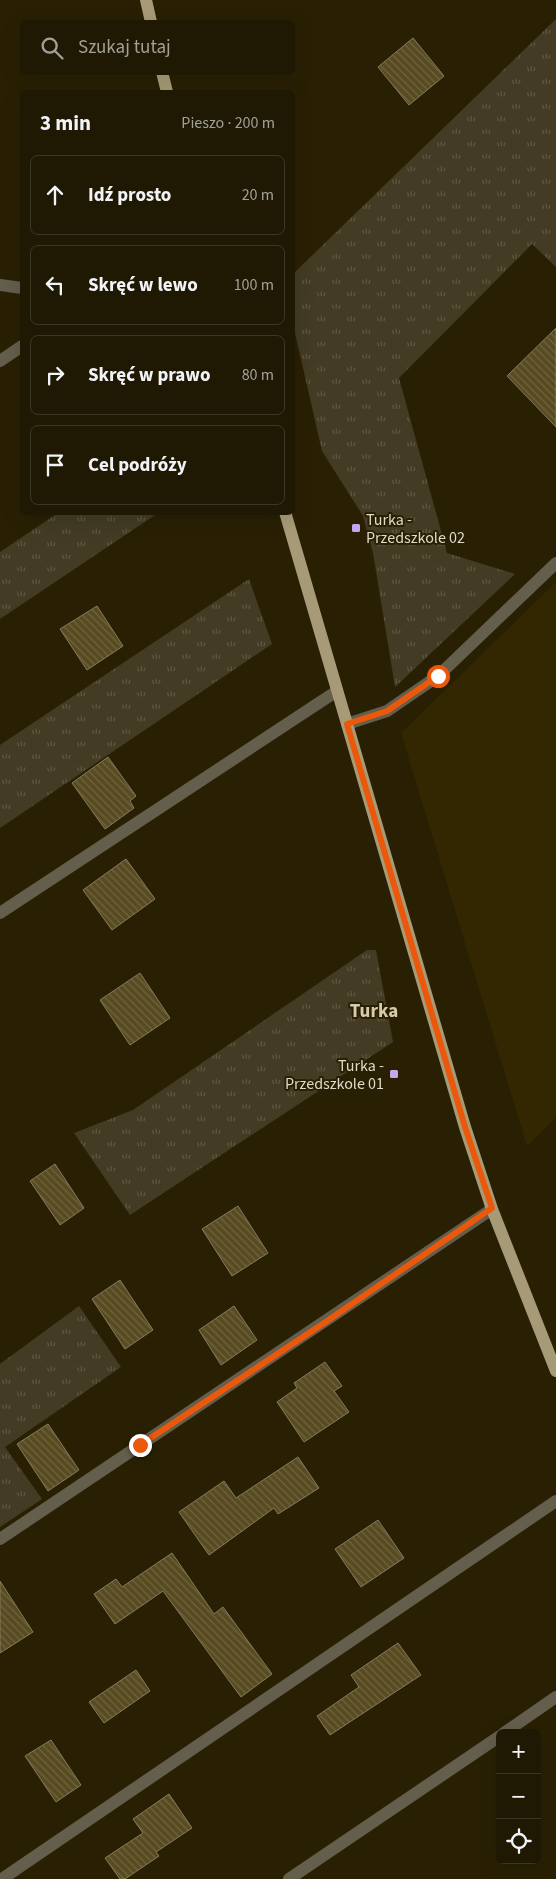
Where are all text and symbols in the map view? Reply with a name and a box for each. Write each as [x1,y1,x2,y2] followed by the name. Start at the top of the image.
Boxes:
[20,20,295,75] search box
[38,34,66,62] icon: search
[78,34,171,61] text: Szukaj tutaj
[40,108,91,138] text: 3 min
[181,112,275,134] text: Pieszo · 200 m
[41,181,69,209] icon: ahead
[88,182,171,209] text: Idź prosto
[242,184,274,206] text: 20 m
[41,271,69,299] icon: left
[88,272,198,299] text: Skręć w lewo
[234,274,274,296] text: 100 m
[41,361,69,389] icon: right
[88,362,210,389] text: Skręć w prawo
[242,364,274,386] text: 80 m
[41,451,69,479] icon: arrive
[88,452,187,479] text: Cel podróży
[366,509,465,549] place label: Turka - Przedszkole 02
[350,522,362,534] marker: Turka - Przedszkole 02
[427,665,450,688] route start
[350,998,398,1025] district label: Turka
[285,1055,384,1095] place label: Turka - Przedszkole 01
[388,1068,400,1080] marker: Turka - Przedszkole 01
[129,1434,152,1457] route end
[496,1729,541,1864] map controls
[496,1729,541,1774] button: +
[496,1774,541,1819] button: −
[496,1819,541,1864] button: locate

